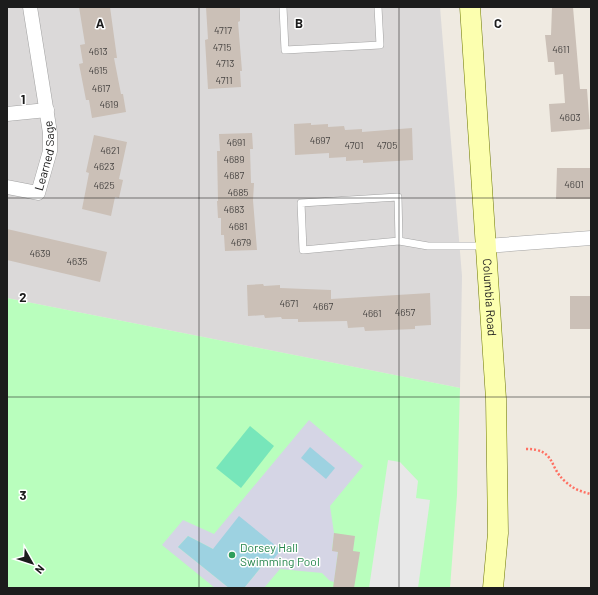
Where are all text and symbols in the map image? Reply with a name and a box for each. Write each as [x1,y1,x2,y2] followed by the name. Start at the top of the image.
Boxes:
[96,15,105,31] text: A
[295,15,303,31] text: B
[494,15,502,31] text: C
[214,24,232,36] house number: 4717
[213,41,231,53] house number: 4715
[552,43,570,55] house number: 4611
[88,45,108,57] house number: 4613
[216,57,234,69] house number: 4713
[88,64,108,76] house number: 4615
[216,74,233,86] house number: 4711
[92,82,111,94] house number: 4617
[21,91,25,107] text: 1
[99,98,119,110] house number: 4619
[559,111,581,123] house number: 4603
[31,120,56,192] street label: Learned Sage
[310,134,331,146] house number: 4697
[226,136,246,148] house number: 4691
[345,139,363,151] house number: 4701
[377,139,397,151] house number: 4705
[100,144,120,156] house number: 4621
[223,153,245,165] house number: 4689
[93,160,115,172] house number: 4623
[224,169,245,181] house number: 4687
[564,178,584,190] house number: 4601
[93,179,115,191] house number: 4625
[227,186,249,198] house number: 4685
[223,203,245,215] house number: 4683
[228,220,248,232] house number: 4681
[231,236,251,248] house number: 4679
[29,247,51,259] house number: 4639
[67,255,87,267] house number: 4635
[481,258,500,337] street label: Columbia Road
[19,289,27,305] text: 2
[280,297,298,309] house number: 4671
[313,300,334,312] house number: 4667
[395,306,416,318] house number: 4657
[362,307,382,319] house number: 4661
[19,487,27,503] text: 3
[240,540,320,568] place label: Dorsey Hall Swimming Pool
[12,543,52,583] north arrow
[227,550,237,560] marker: Dorsey Hall Swimming Pool
[33,563,48,577] text: N

